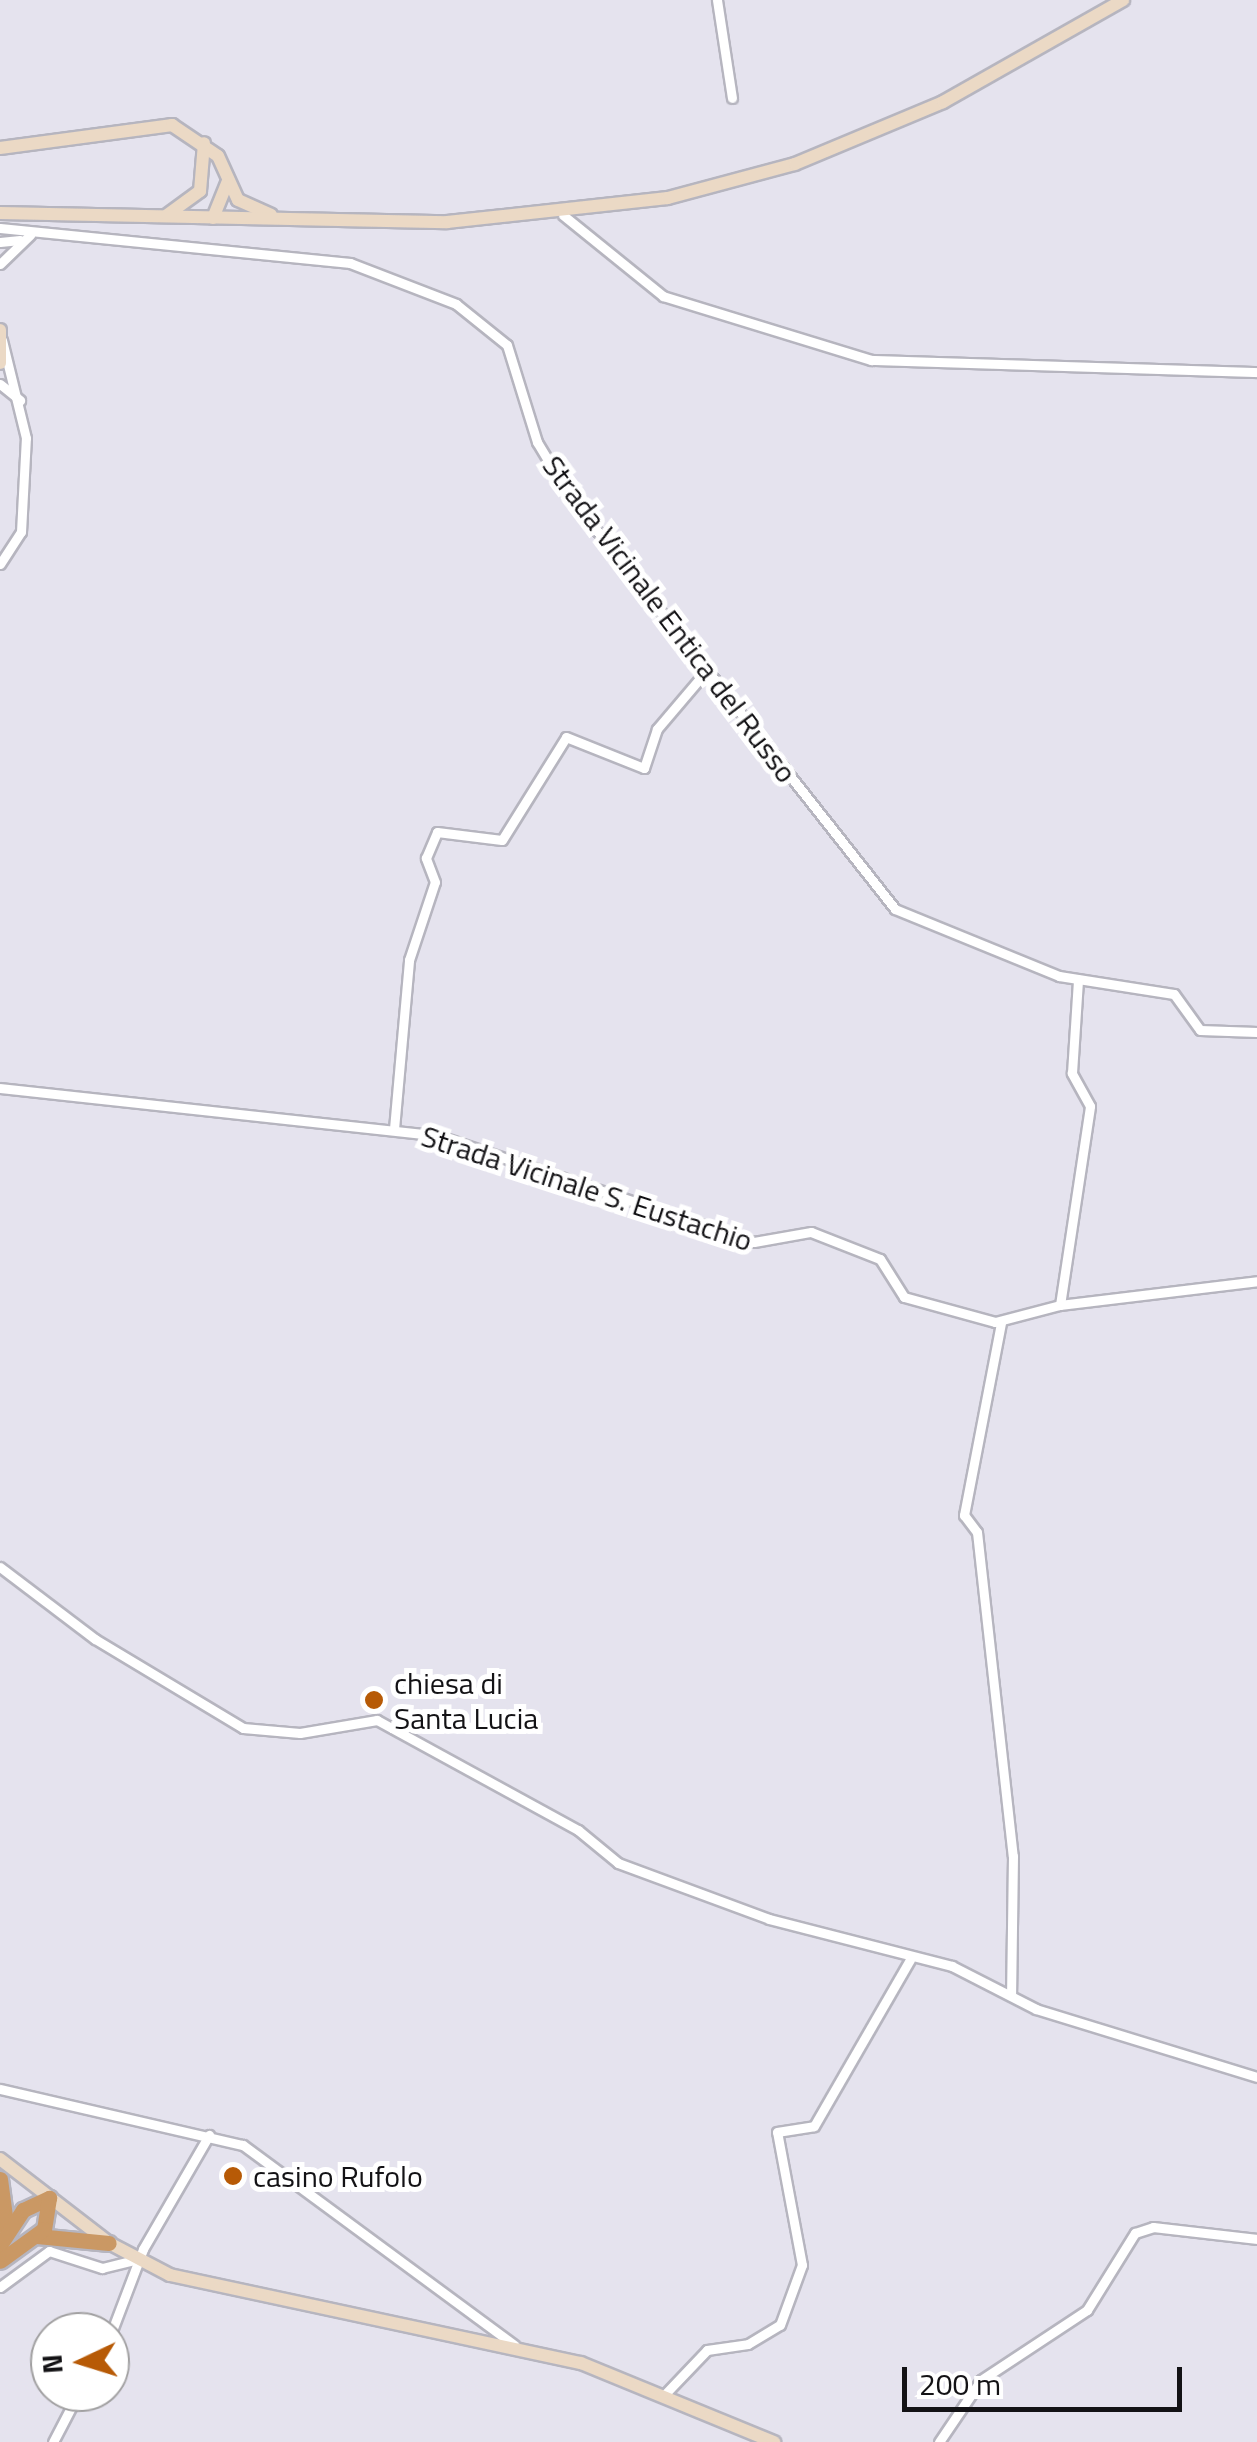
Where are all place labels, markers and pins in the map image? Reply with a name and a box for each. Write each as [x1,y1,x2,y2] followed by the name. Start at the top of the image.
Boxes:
[394,1665,538,1736] place label: chiesa di Santa Lucia
[363,1689,385,1711] marker: chiesa di Santa Lucia
[253,2158,423,2194] place label: casino Rufolo
[222,2165,244,2187] marker: casino Rufolo

